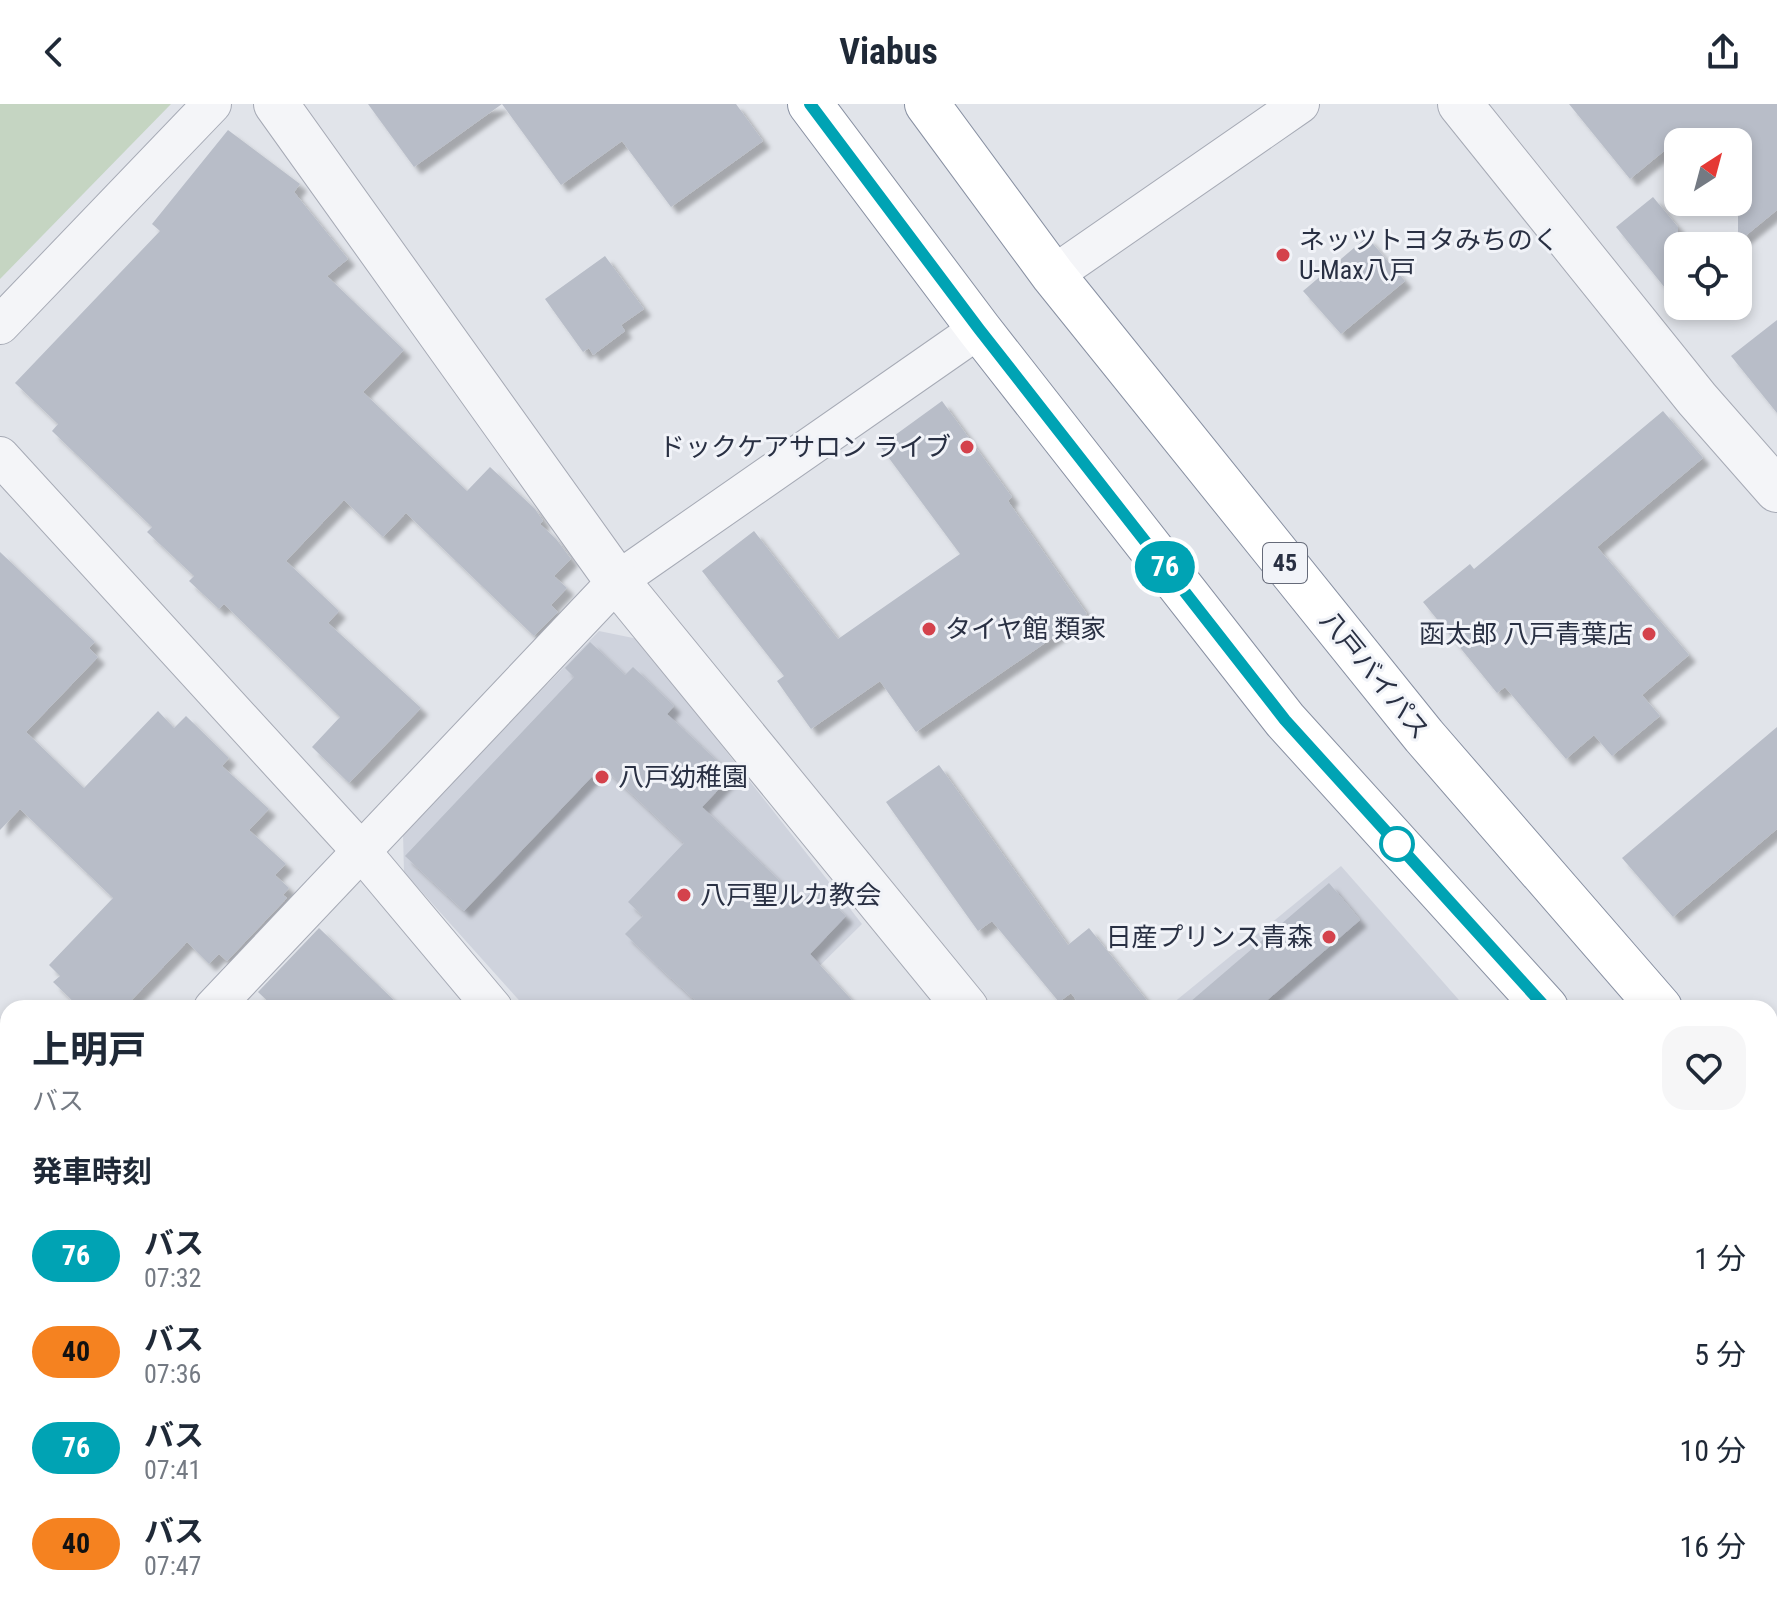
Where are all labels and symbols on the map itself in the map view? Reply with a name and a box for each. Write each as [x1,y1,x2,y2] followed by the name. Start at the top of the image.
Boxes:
[1664,128,1752,216] north arrow
[1299,225,1559,285] place label: ネッツトヨタみちのく U-Max八戸
[1274,246,1292,264] marker: ネッツトヨタみちのく U-Max八戸
[659,432,951,462] place label: ドックケアサロン ライブ
[958,438,976,456] marker: ドックケアサロン ライブ
[1129,541,1201,593] line badge: 76
[1263,543,1307,583] road number: 45
[1314,605,1436,745] street label: 八戸バイパス
[945,614,1106,644] place label: タイヤ館 類家
[1419,619,1633,649] place label: 函太郎 八戸青葉店
[920,620,938,638] marker: タイヤ館 類家
[1640,625,1658,643] marker: 函太郎 八戸青葉店
[618,762,748,792] place label: 八戸幼稚園
[593,768,611,786] marker: 八戸幼稚園
[1380,827,1414,861] unlabelled marker
[700,880,881,910] place label: 八戸聖ルカ教会
[675,886,693,904] marker: 八戸聖ルカ教会
[1106,922,1313,952] place label: 日産プリンス青森
[1320,928,1338,946] marker: 日産プリンス青森

